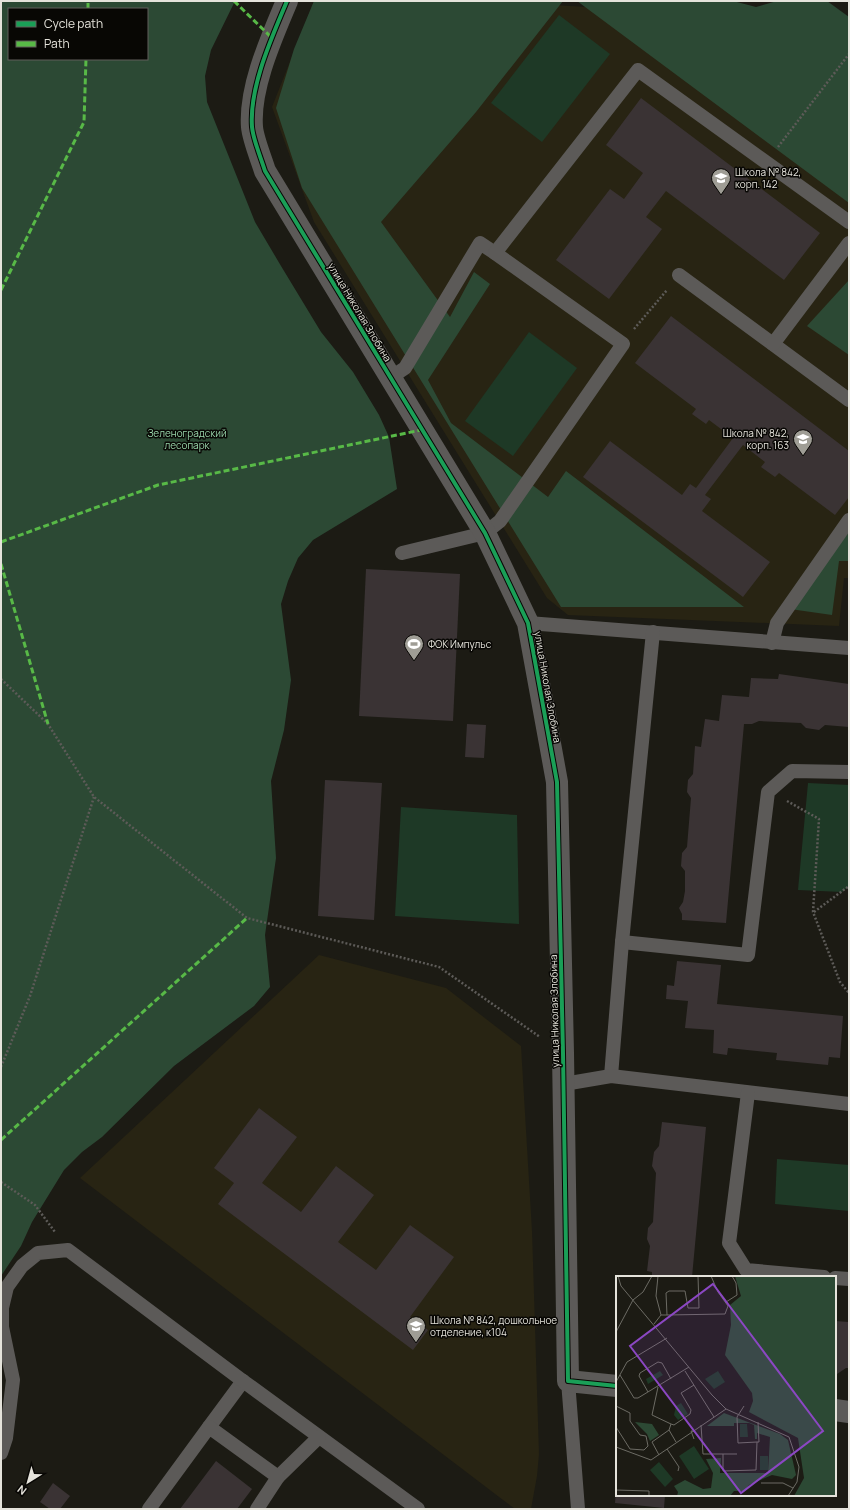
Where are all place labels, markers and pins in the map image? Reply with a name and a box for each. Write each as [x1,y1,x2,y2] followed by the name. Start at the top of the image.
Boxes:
[735,165,801,191] place label: Школа № 842, корп. 142
[710,167,732,195] school or university icon: Школа № 842, корп. 142
[723,426,789,452] place label: Школа № 842, корп. 163
[792,428,814,456] school or university icon: Школа № 842, корп. 163
[403,633,425,661] sports icon: ФОК Импульс
[428,637,492,651] place label: ФОК Импульс
[430,1313,557,1339] place label: Школа № 842, дошкольное отделение, к104
[405,1315,427,1343] school or university icon: Школа № 842, дошкольное отделение, к104

